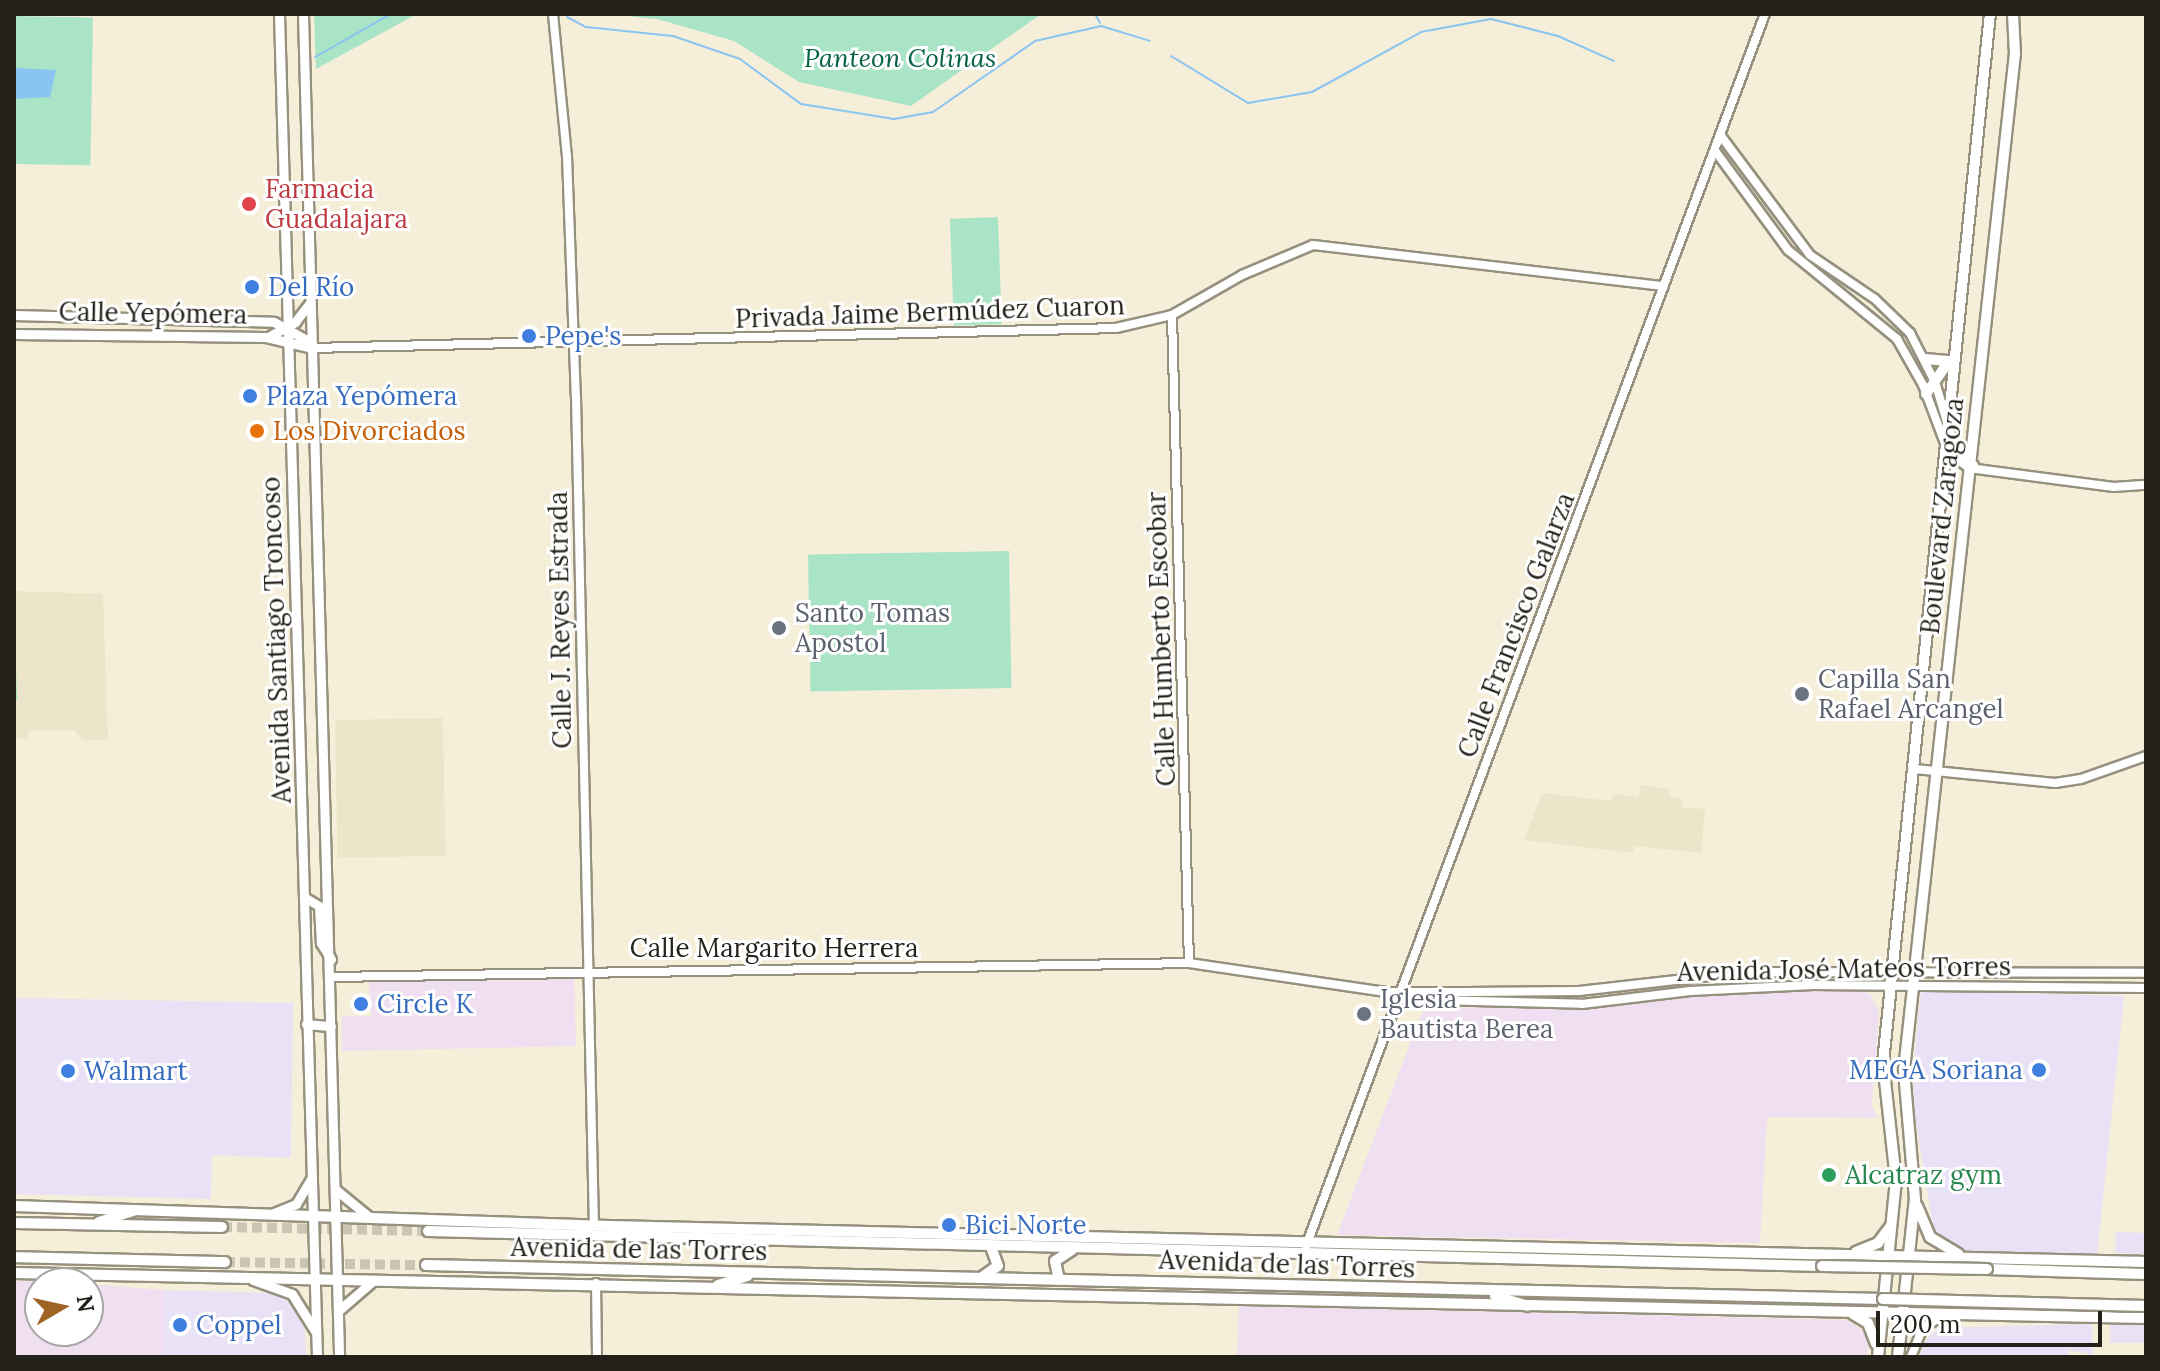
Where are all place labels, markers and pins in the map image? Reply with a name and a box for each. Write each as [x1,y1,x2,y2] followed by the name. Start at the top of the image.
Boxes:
[265,173,408,234] place label: Farmacia Guadalajara
[240,195,258,213] marker: Farmacia Guadalajara
[268,271,354,303] place label: Del Río
[243,278,261,296] marker: Del Río
[545,320,621,352] place label: Pepe's
[520,327,538,345] marker: Pepe's
[266,380,457,412] place label: Plaza Yepómera
[241,387,259,405] marker: Plaza Yepómera
[273,415,465,447] place label: Los Divorciados
[248,422,266,440] marker: Los Divorciados
[795,597,950,658] place label: Santo Tomas Apostol
[770,619,788,637] marker: Santo Tomas Apostol
[1818,663,2004,724] place label: Capilla San Rafael Arcangel
[1793,685,1811,703] marker: Capilla San Rafael Arcangel
[1380,983,1553,1044] place label: Iglesia Bautista Berea
[377,988,473,1020] place label: Circle K
[352,995,370,1013] marker: Circle K
[1355,1005,1373,1023] marker: Iglesia Bautista Berea
[1849,1054,2023,1086] place label: MEGA Soriana
[84,1055,188,1087] place label: Walmart
[2030,1061,2048,1079] marker: MEGA Soriana
[59,1062,77,1080] marker: Walmart
[1845,1159,2002,1191] place label: Alcatraz gym
[1820,1166,1838,1184] marker: Alcatraz gym
[965,1209,1087,1241] place label: Bici Norte
[940,1216,958,1234] marker: Bici Norte
[196,1309,282,1341] place label: Coppel
[171,1316,189,1334] marker: Coppel

